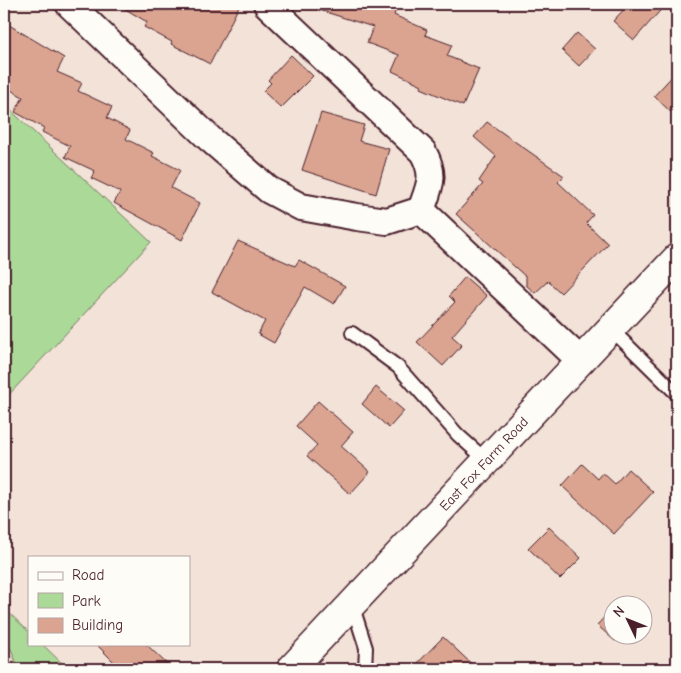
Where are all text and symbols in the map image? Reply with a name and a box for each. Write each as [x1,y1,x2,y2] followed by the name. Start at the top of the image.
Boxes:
[436,413,532,515] street label: East Fox Farm Road
[28,556,190,646] legend
[72,566,104,584] text: Road
[72,592,101,610] text: Park
[604,596,654,646] north arrow
[610,602,628,621] text: N
[72,616,123,634] text: Building

